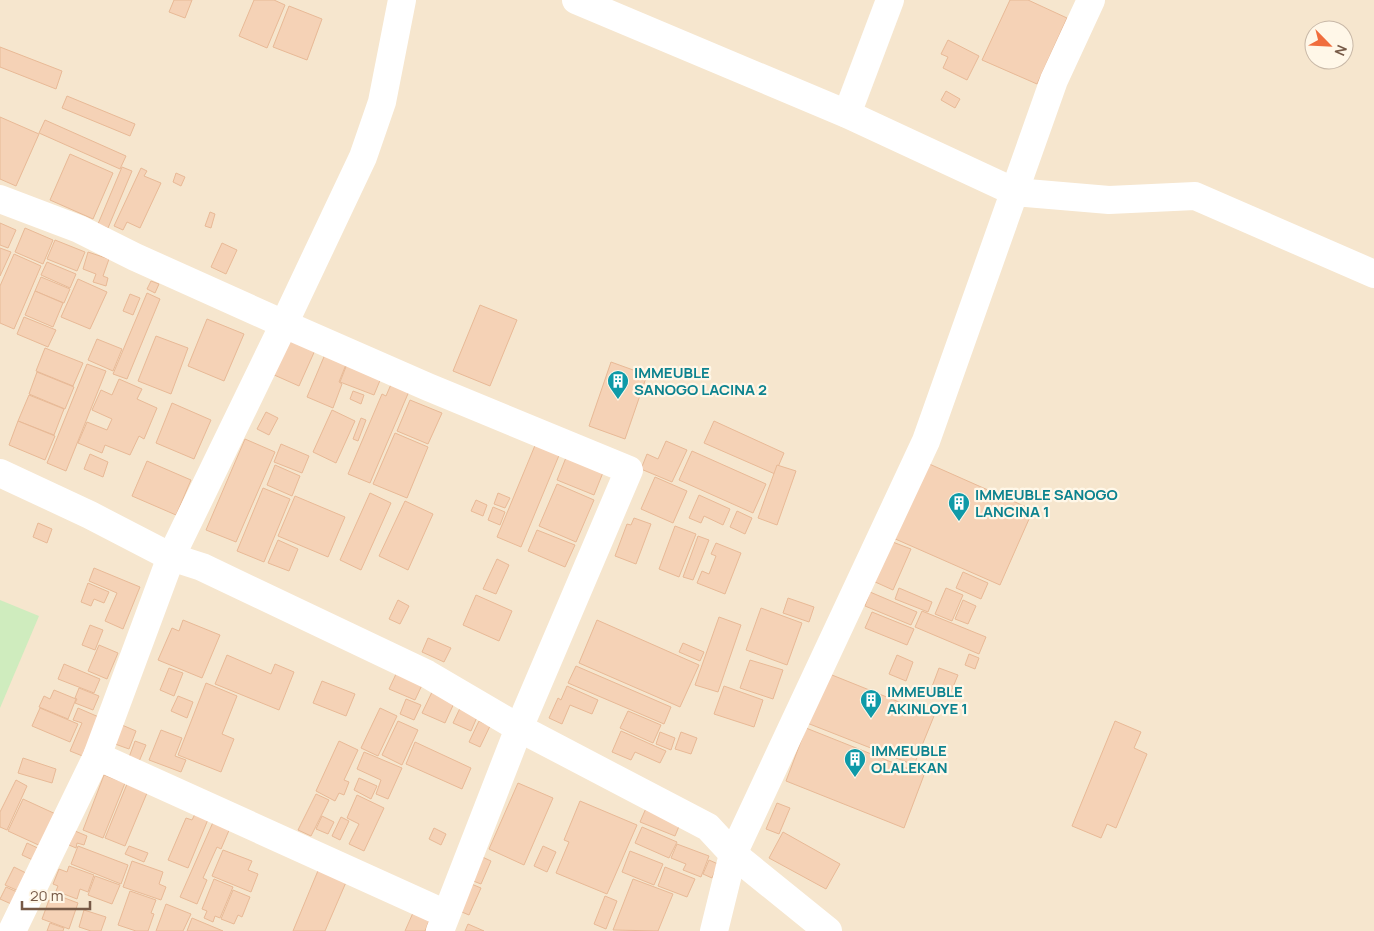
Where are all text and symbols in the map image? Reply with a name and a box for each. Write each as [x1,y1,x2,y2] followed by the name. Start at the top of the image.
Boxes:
[1304,20,1354,70] north arrow
[1331,42,1352,59] text: N
[634,362,767,400] place label: IMMEUBLE SANOGO LACINA 2
[606,369,630,400] building icon: IMMEUBLE SANOGO LACINA 2
[975,484,1118,522] place label: IMMEUBLE SANOGO LANCINA 1
[947,491,971,522] building icon: IMMEUBLE SANOGO LANCINA 1
[887,681,968,719] place label: IMMEUBLE AKINLOYE 1
[859,688,883,719] building icon: IMMEUBLE AKINLOYE 1
[871,740,948,778] place label: IMMEUBLE OLALEKAN
[843,747,867,778] building icon: IMMEUBLE OLALEKAN
[22,878,90,910] scale bar
[30,885,63,906] text: 20 m

